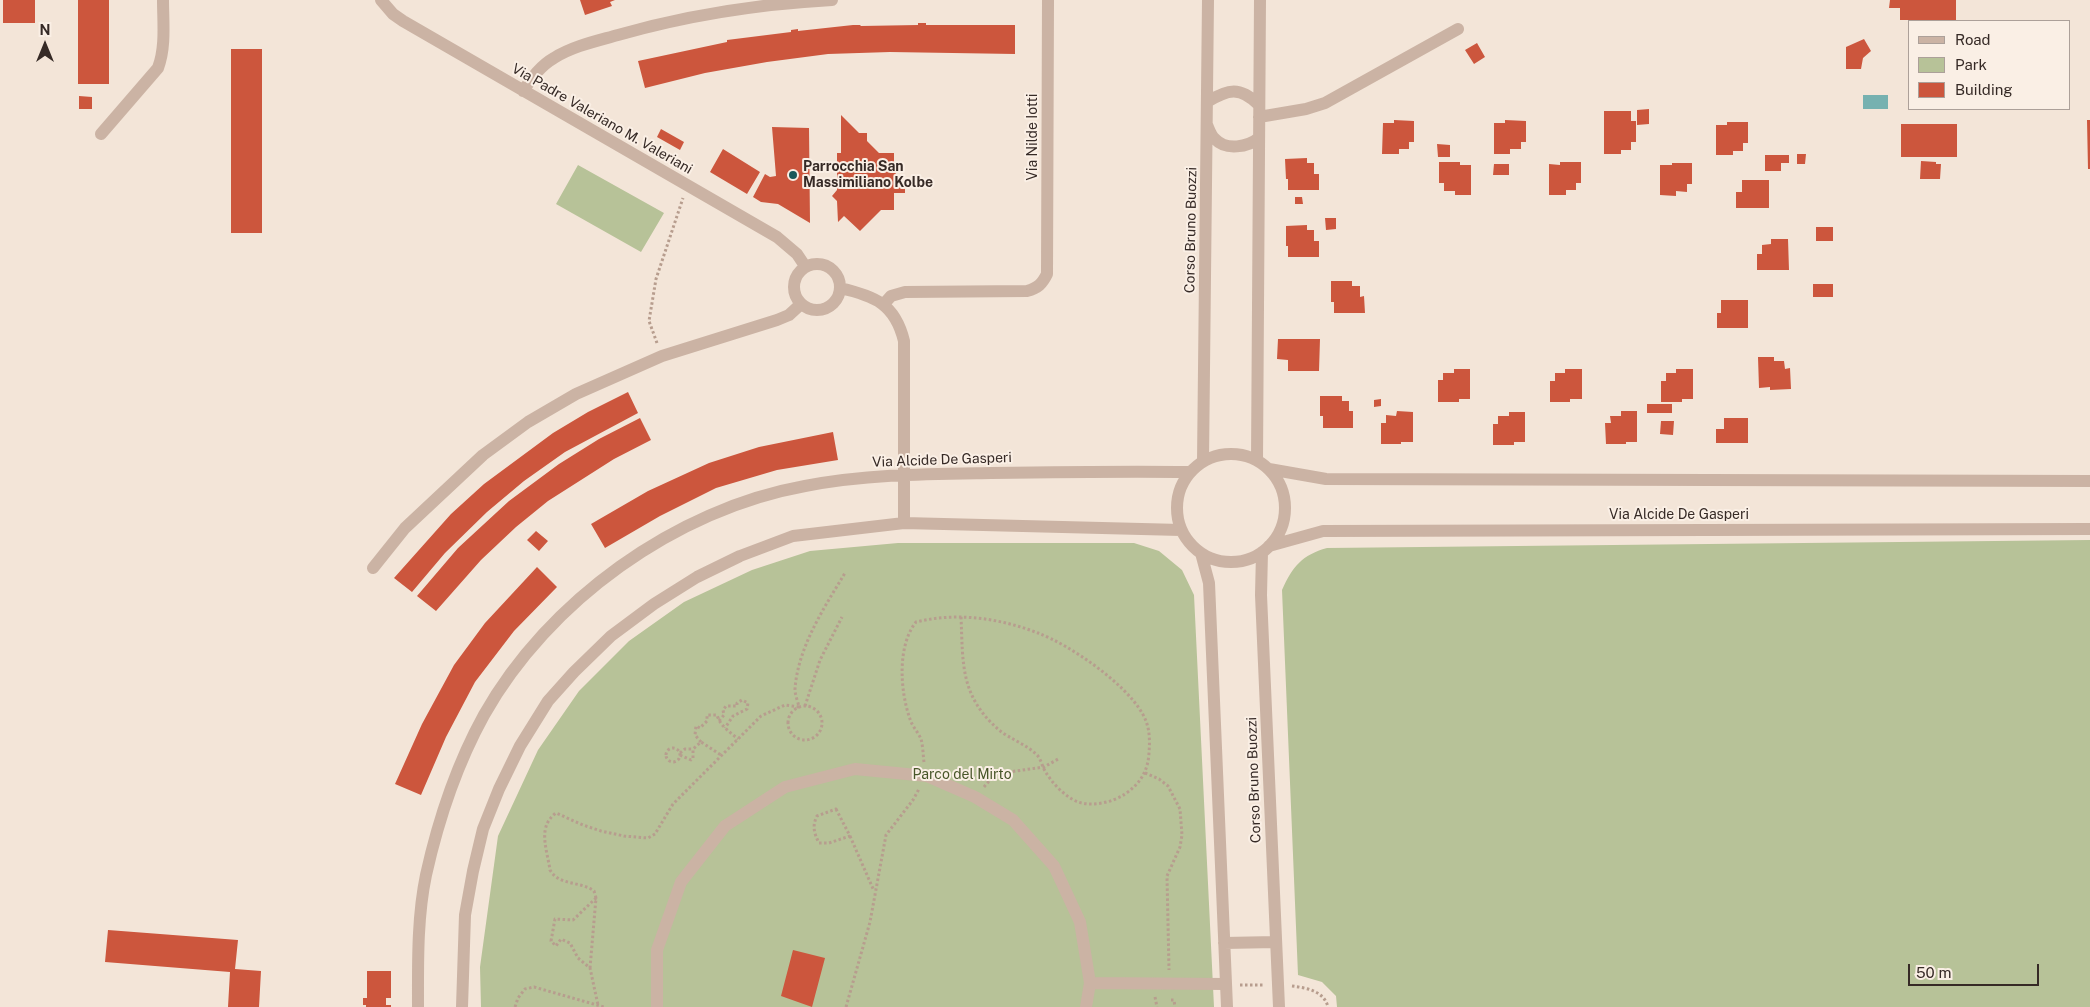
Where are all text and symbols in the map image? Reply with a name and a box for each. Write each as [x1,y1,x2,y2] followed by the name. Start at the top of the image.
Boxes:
[20,20,70,70] north arrow
[1908,20,2070,110] legend
[40,22,50,38] text: N
[1955,31,1991,48] text: Road
[1955,56,1987,73] text: Park
[509,60,695,178] street label: Via Padre Valeriano M. Valeriani
[1955,81,2013,98] text: Building
[1025,94,1041,180] street label: Via Nilde Iotti
[803,159,933,192] place label: Parrocchia San Massimiliano Kolbe
[1182,167,1200,293] street label: Corso Bruno Buozzi
[787,169,799,181] marker: Parrocchia San Massimiliano Kolbe
[872,449,1012,471] street label: Via Alcide De Gasperi
[1609,507,1749,523] street label: Via Alcide De Gasperi
[1243,717,1265,843] street label: Corso Bruno Buozzi
[912,767,1012,783] park label: Parco del Mirto
[1910,954,2041,986] scale bar
[1916,964,1951,981] text: 50 m

